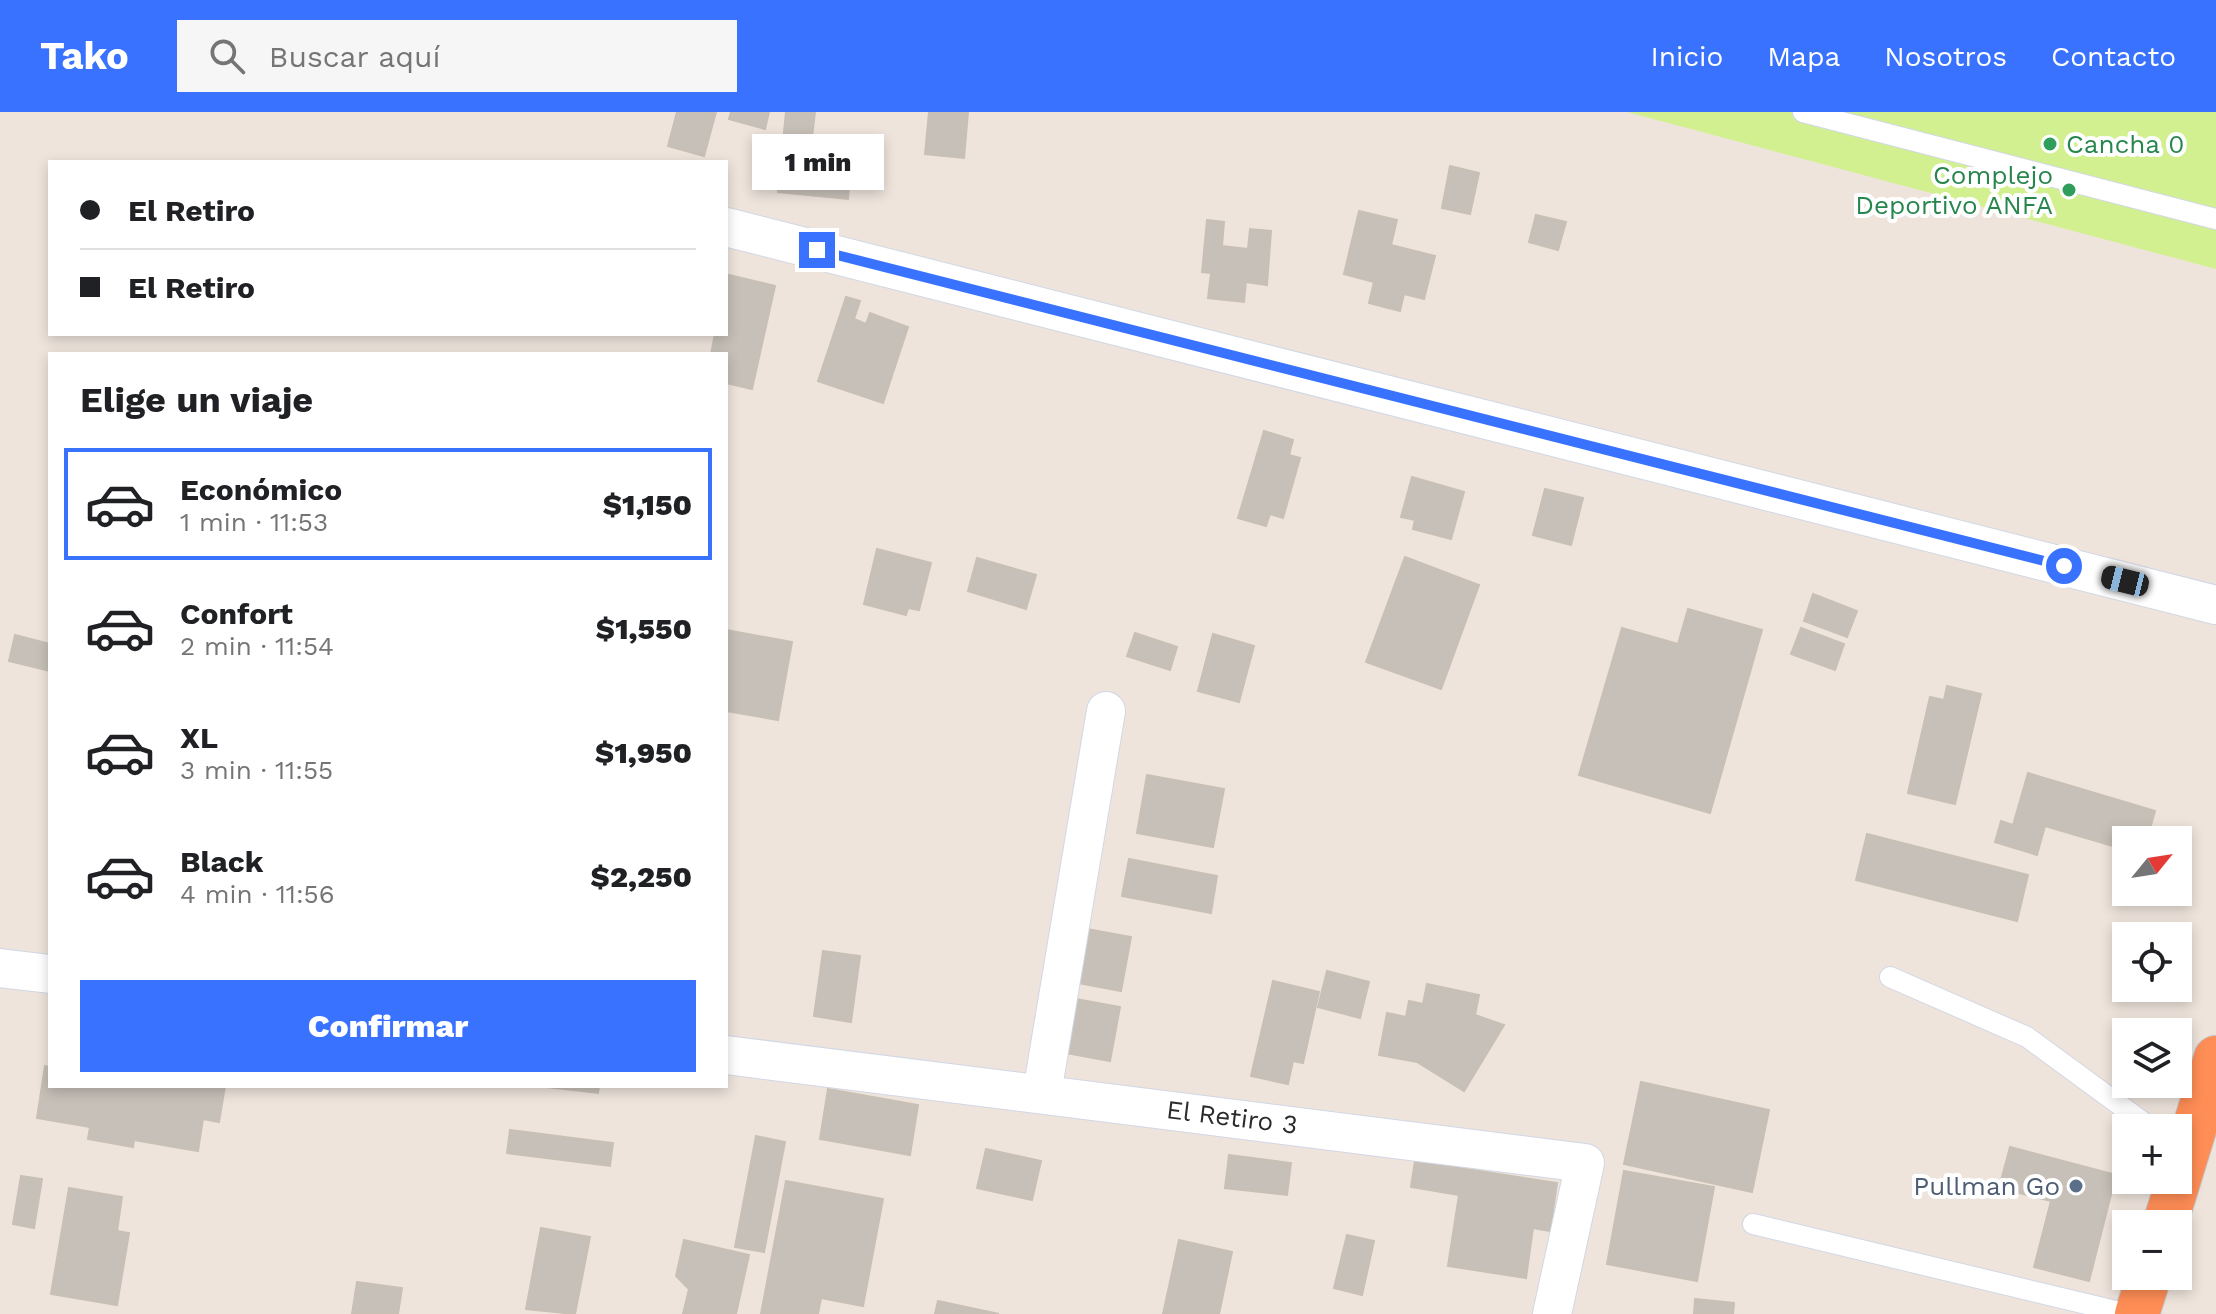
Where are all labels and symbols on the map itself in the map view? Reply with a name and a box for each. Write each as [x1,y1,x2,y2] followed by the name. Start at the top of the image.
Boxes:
[2066,129,2184,159] place label: Cancha 0
[751,134,883,190] callout: 1 min
[2041,135,2059,153] marker: Cancha 0
[1855,160,2053,220] place label: Complejo Deportivo ANFA
[2060,181,2078,199] marker: Complejo Deportivo ANFA
[799,232,835,268] route end
[2046,548,2082,584] route start
[2099,564,2151,598] car
[2112,826,2192,906] north arrow
[1165,1094,1299,1140] street label: El Retiro 3
[1913,1171,2060,1201] place label: Pullman Go
[2067,1177,2085,1195] marker: Pullman Go

